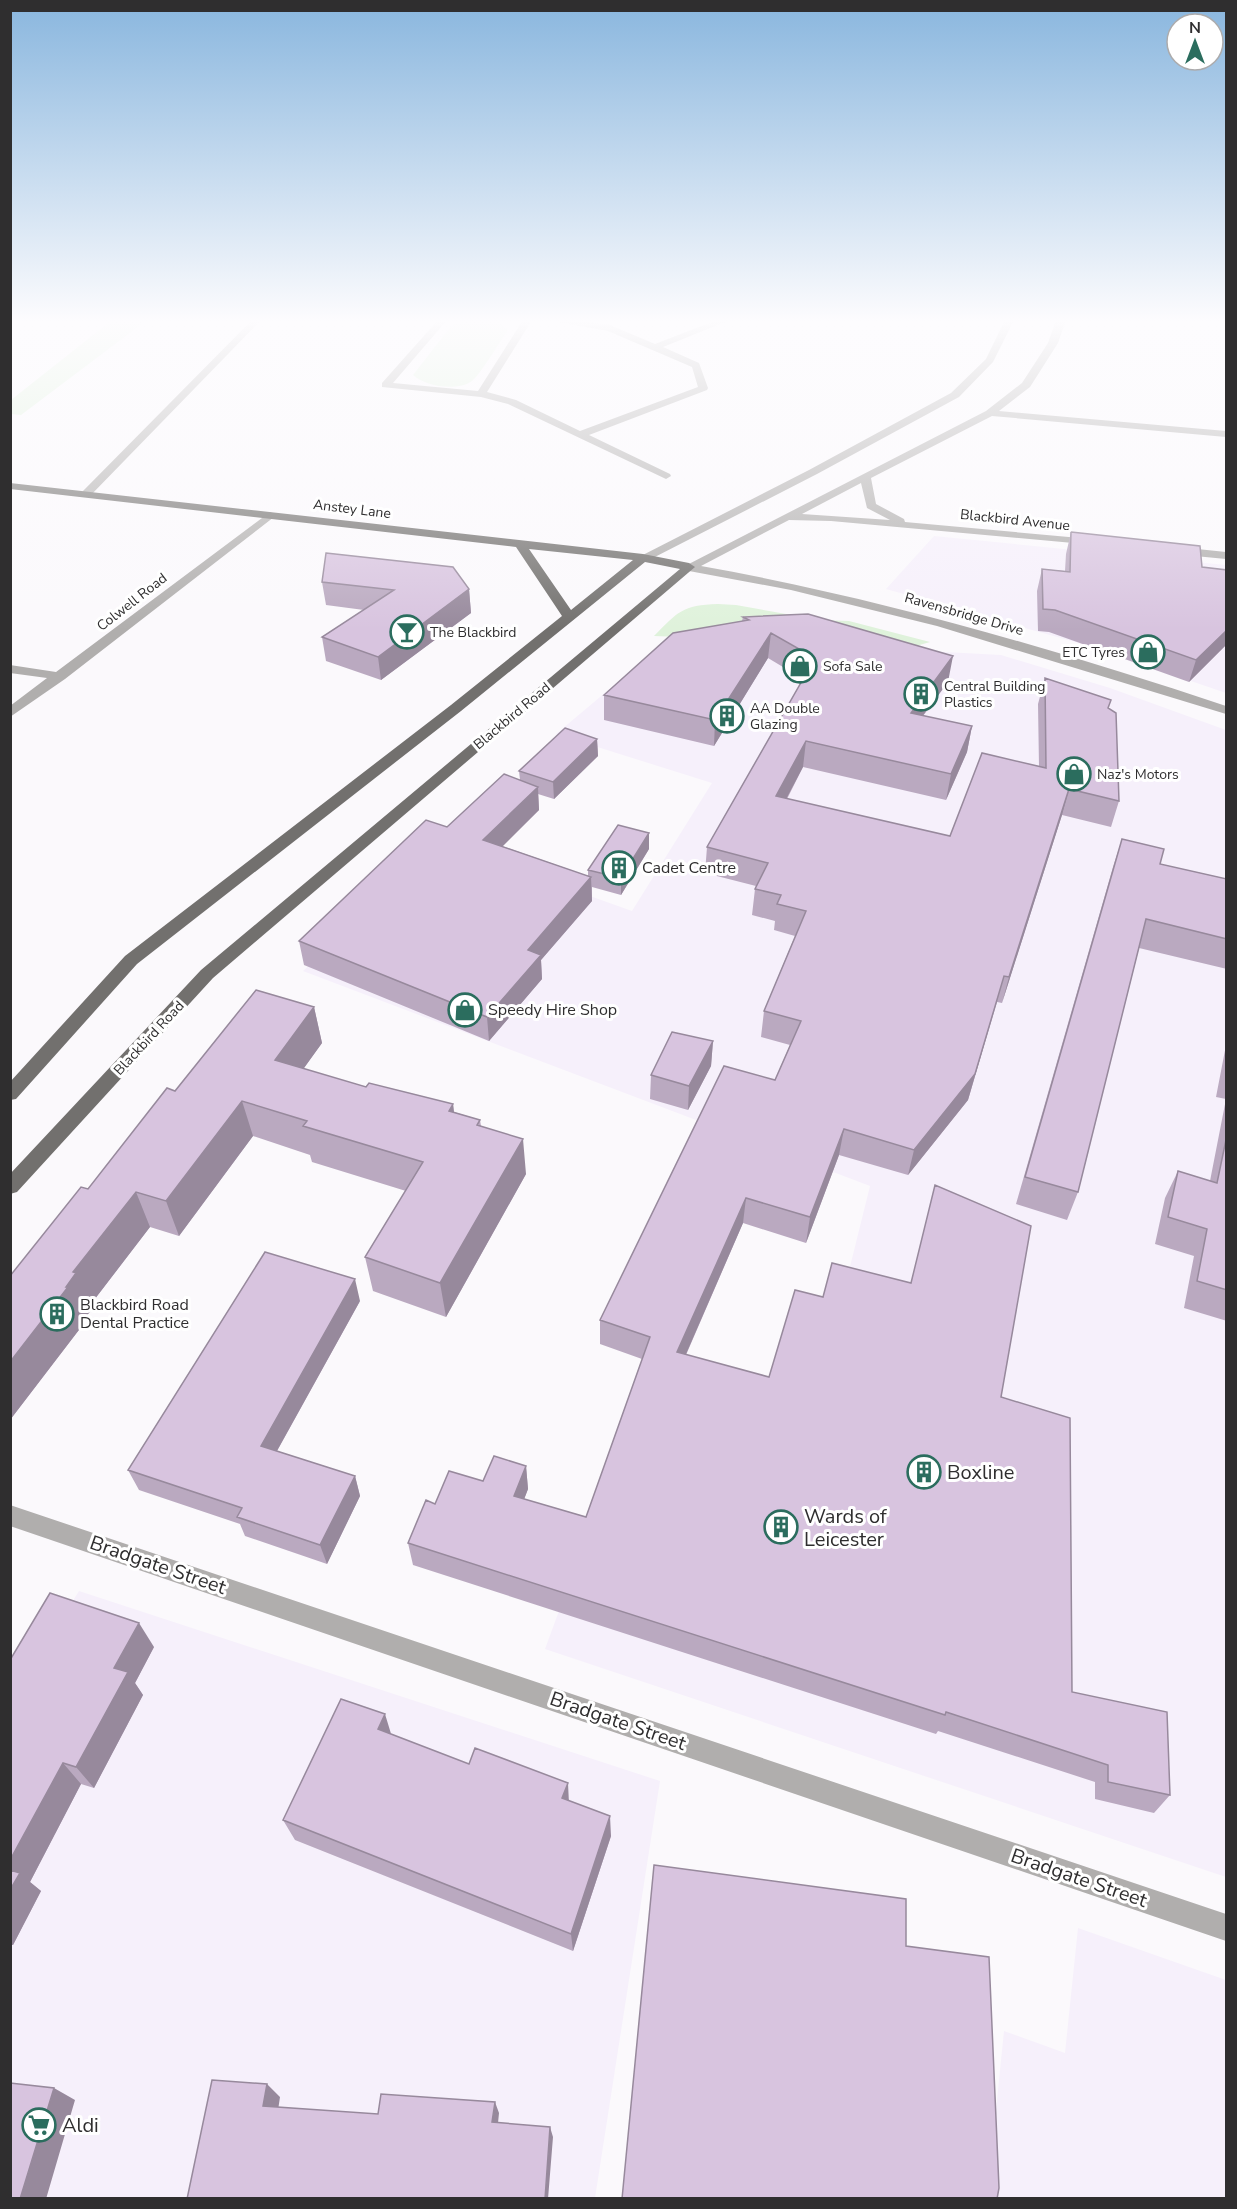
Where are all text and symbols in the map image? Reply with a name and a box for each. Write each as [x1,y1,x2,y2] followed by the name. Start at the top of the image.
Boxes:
[1165,12,1225,72] north arrow
[1189,17,1201,39] text: N
[312,495,392,523] street label: Anstey Lane
[959,505,1071,535] street label: Blackbird Avenue
[93,569,171,635] street label: Colwell Road
[902,588,1026,640] street label: Ravensbridge Drive
[389,614,425,650] bar icon: The Blackbird
[430,623,516,642] place label: The Blackbird
[1130,634,1166,670] shop icon: ETC Tyres
[1062,643,1125,662] place label: ETC Tyres
[782,648,818,684] shop icon: Sofa Sale
[823,657,883,676] place label: Sofa Sale
[903,676,939,712] building icon: Central Building Plastics
[944,677,1046,712] place label: Central Building Plastics
[469,678,555,754] street label: Blackbird Road
[709,698,745,734] building icon: AA Double Glazing
[750,699,820,734] place label: AA Double Glazing
[1056,756,1092,792] shop icon: Naz's Motors
[1097,765,1179,784] place label: Naz's Motors
[601,850,637,886] building icon: Cadet Centre
[642,857,736,879] place label: Cadet Centre
[447,992,483,1028] shop icon: Speedy Hire Shop
[110,997,188,1079] street label: Blackbird Road
[488,999,617,1021] place label: Speedy Hire Shop
[80,1294,189,1334] place label: Blackbird Road Dental Practice
[39,1296,75,1332] building icon: Blackbird Road Dental Practice
[906,1454,942,1490] building icon: Boxline
[947,1459,1014,1486] place label: Boxline
[804,1503,887,1553] place label: Wards of Leicester
[763,1509,799,1545] building icon: Wards of Leicester
[86,1529,231,1601] street label: Bradgate Street
[546,1685,691,1757] street label: Bradgate Street
[1007,1842,1152,1914] street label: Bradgate Street
[21,2107,57,2143] supermarket icon: Aldi
[62,2112,99,2139] place label: Aldi

